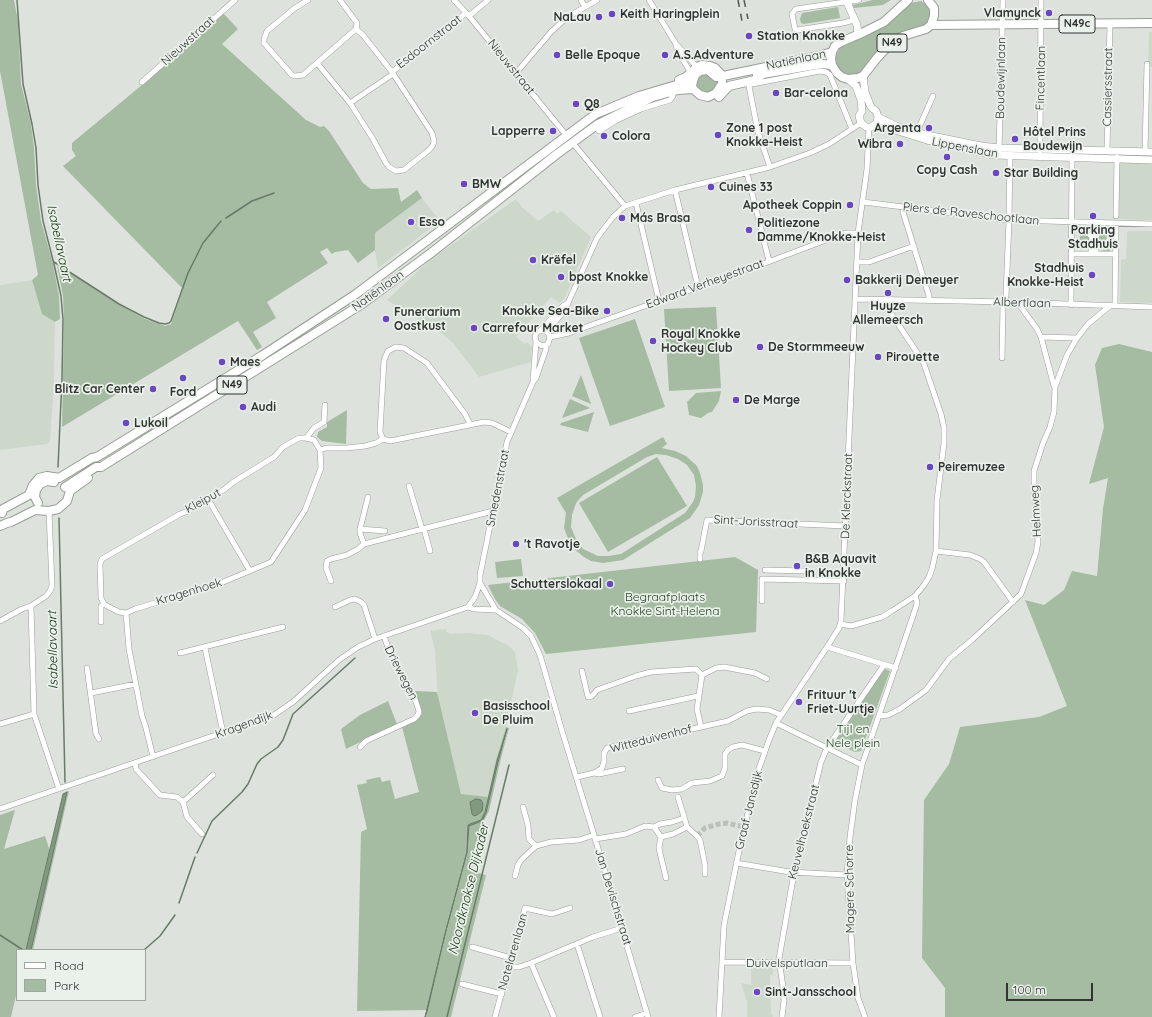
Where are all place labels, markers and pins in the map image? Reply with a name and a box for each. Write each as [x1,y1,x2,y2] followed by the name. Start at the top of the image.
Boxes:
[984,6,1041,20] place label: Vlamynck
[620,7,720,21] place label: Keith Haringplein
[1044,8,1054,18] marker: Vlamynck
[607,9,617,19] marker: Keith Haringplein
[553,10,591,24] place label: NaLau
[594,12,604,22] marker: NaLau
[757,29,845,43] place label: Station Knokke
[744,31,754,41] marker: Station Knokke
[565,48,640,62] place label: Belle Epoque
[673,48,754,62] place label: A.S.Adventure
[552,50,562,60] marker: Belle Epoque
[660,50,670,60] marker: A.S.Adventure
[784,86,848,100] place label: Bar-celona
[771,88,781,98] marker: Bar-celona
[584,97,600,111] place label: Q8
[571,99,581,109] marker: Q8
[726,121,803,149] place label: Zone 1 post Knokke-Heist
[874,121,921,135] place label: Argenta
[924,123,934,133] marker: Argenta
[491,124,545,138] place label: Lapperre
[1023,125,1086,153] place label: Hôtel Prins Boudewijn
[548,126,558,136] marker: Lapperre
[612,129,650,143] place label: Colora
[713,130,723,140] marker: Zone 1 post Knokke-Heist
[599,131,609,141] marker: Colora
[1010,134,1020,144] marker: Hôtel Prins Boudewijn
[858,137,892,151] place label: Wibra
[895,139,905,149] marker: Wibra
[942,152,952,162] marker: Copy Cash
[917,163,977,177] place label: Copy Cash
[1004,166,1078,180] place label: Star Building
[991,168,1001,178] marker: Star Building
[472,177,501,191] place label: BMW
[459,179,469,189] marker: BMW
[719,180,773,194] place label: Cuines 33
[706,182,716,192] marker: Cuines 33
[743,198,842,212] place label: Apotheek Coppin
[845,200,855,210] marker: Apotheek Coppin
[630,211,690,225] place label: Más Brasa
[1088,211,1098,221] marker: Parking Stadhuis
[617,213,627,223] marker: Más Brasa
[419,215,445,229] place label: Esso
[757,216,886,244] place label: Politiezone Damme/Knokke-Heist
[406,217,416,227] marker: Esso
[1068,223,1118,251] place label: Parking Stadhuis
[744,225,754,235] marker: Politiezone Damme/Knokke-Heist
[541,253,576,267] place label: Krëfel
[528,255,538,265] marker: Krëfel
[1007,261,1084,289] place label: Stadhuis Knokke-Heist
[569,270,648,284] place label: bpost Knokke
[1087,270,1097,280] marker: Stadhuis Knokke-Heist
[556,272,566,282] marker: bpost Knokke
[855,273,959,287] place label: Bakkerij Demeyer
[842,275,852,285] marker: Bakkerij Demeyer
[883,288,893,298] marker: Huyze Allemeersch
[853,299,923,327] place label: Huyze Allemeersch
[502,304,599,318] place label: Knokke Sea-Bike
[394,305,461,333] place label: Funerarium Oostkust
[602,306,612,316] marker: Knokke Sea-Bike
[381,314,391,324] marker: Funerarium Oostkust
[482,321,583,335] place label: Carrefour Market
[469,323,479,333] marker: Carrefour Market
[661,327,741,355] place label: Royal Knokke Hockey Club
[648,336,658,346] marker: Royal Knokke Hockey Club
[768,340,864,354] place label: De Stormmeeuw
[755,342,765,352] marker: De Stormmeeuw
[886,350,939,364] place label: Pirouette
[873,352,883,362] marker: Pirouette
[230,355,260,369] place label: Maes
[217,357,227,367] marker: Maes
[178,373,188,383] marker: Ford
[55,382,145,396] place label: Blitz Car Center
[148,384,158,394] marker: Blitz Car Center
[170,385,196,399] place label: Ford
[744,393,800,407] place label: De Marge
[731,395,741,405] marker: De Marge
[251,400,276,414] place label: Audi
[238,402,248,412] marker: Audi
[134,416,168,430] place label: Lukoil
[121,418,131,428] marker: Lukoil
[938,460,1005,474] place label: Peiremuzee
[925,462,935,472] marker: Peiremuzee
[524,537,580,551] place label: 't Ravotje
[511,539,521,549] marker: 't Ravotje
[805,552,877,580] place label: B&B Aquavit in Knokke
[792,561,802,571] marker: B&B Aquavit in Knokke
[511,577,602,591] place label: Schutterslokaal
[605,579,615,589] marker: Schutterslokaal
[807,688,874,716] place label: Frituur 't Friet-Uurtje
[794,697,804,707] marker: Frituur 't Friet-Uurtje
[483,699,550,727] place label: Basisschool De Pluim
[470,708,480,718] marker: Basisschool De Pluim
[765,985,856,999] place label: Sint-Jansschool
[752,987,762,997] marker: Sint-Jansschool

